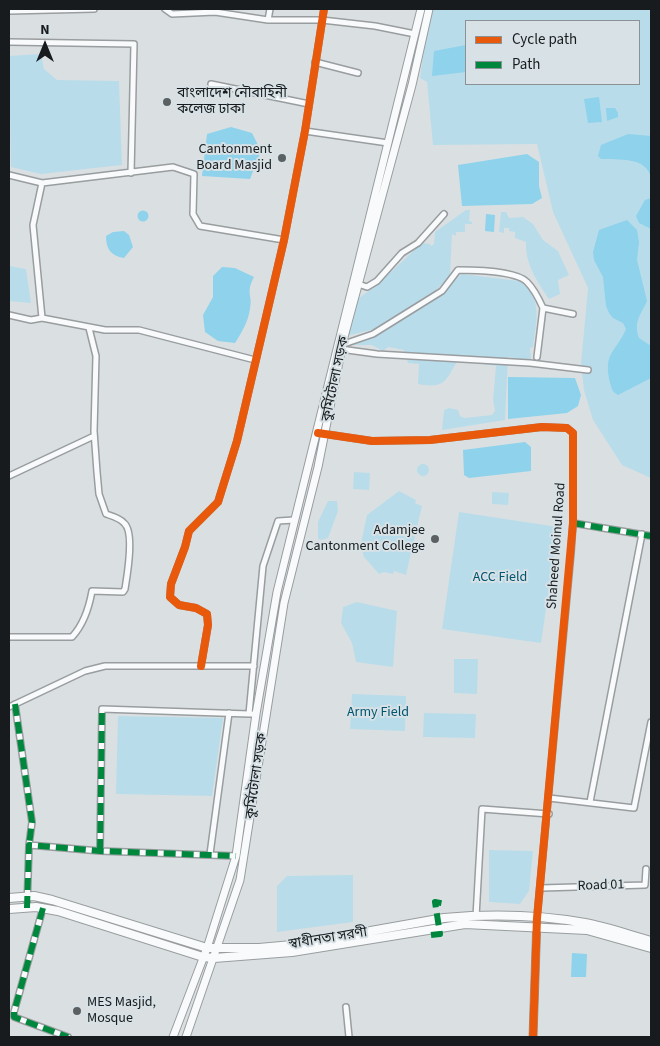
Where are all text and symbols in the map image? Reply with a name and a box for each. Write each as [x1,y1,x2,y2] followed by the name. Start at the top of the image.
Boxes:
[20,20,70,70] north arrow
[40,20,50,40] text: N
[465,20,640,85] legend
[512,29,577,50] text: Cycle path
[512,54,540,75] text: Path
[177,86,287,118] place label: বাংলাদেশ নৌবাহিনী কলেজ ঢাকা
[161,96,173,108] marker: বাংলাদেশ নৌবাহিনী কলেজ ঢাকা
[196,142,272,174] place label: Cantonment Board Masjid
[276,152,288,164] marker: Cantonment Board Masjid
[319,335,353,423] street label: কুর্মিটোলা সড়ক
[544,482,570,610] street label: Shaheed Moinul Road
[305,523,425,556] place label: Adamjee Cantonment College
[429,533,441,545] marker: Adamjee Cantonment College
[473,570,527,586] park label: ACC Field
[347,705,409,721] park label: Army Field
[243,732,271,820] street label: কুর্মিটোলা সড়ক
[577,877,625,895] street label: Road 01
[288,925,368,953] street label: স্বাধীনতা সরণী
[87,995,156,1028] place label: MES Masjid, Mosque
[71,1005,83,1017] marker: MES Masjid, Mosque

